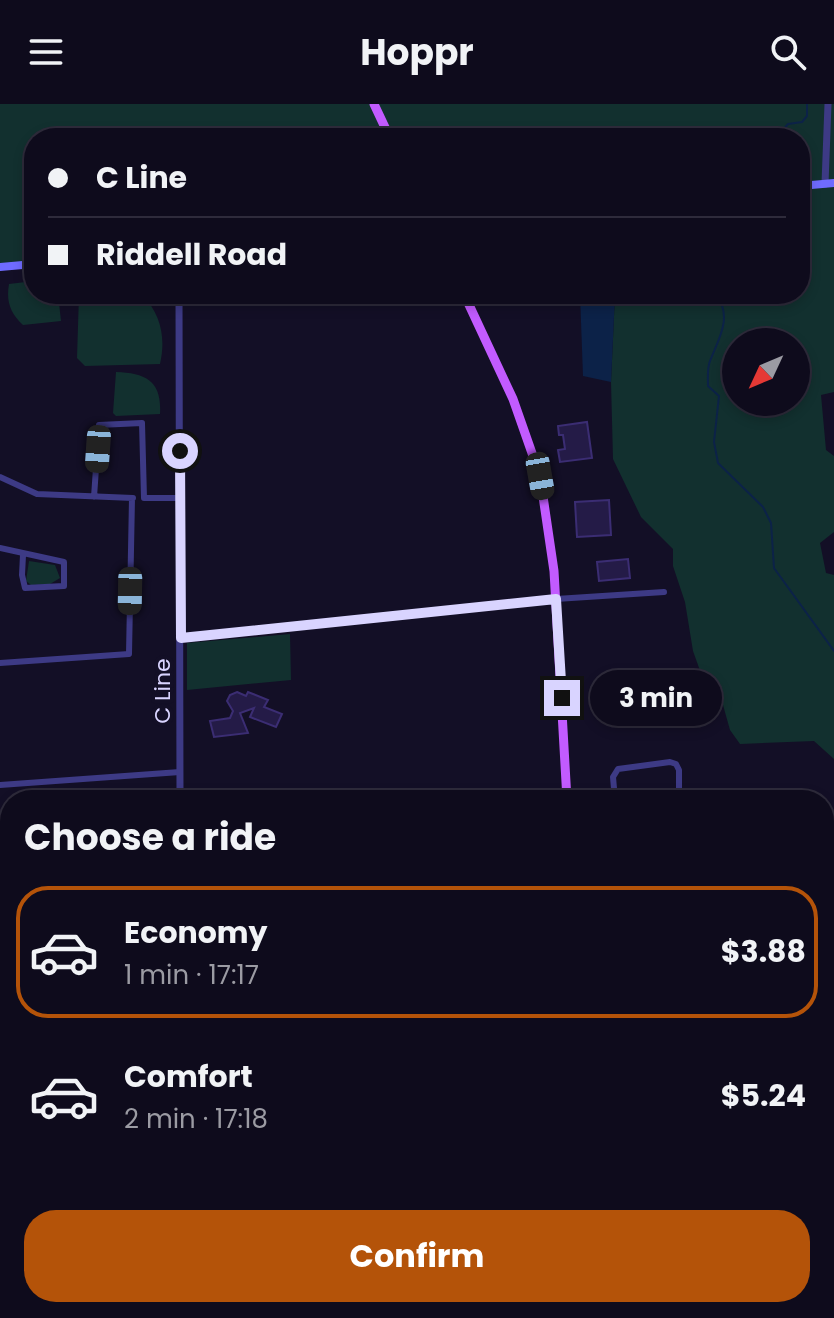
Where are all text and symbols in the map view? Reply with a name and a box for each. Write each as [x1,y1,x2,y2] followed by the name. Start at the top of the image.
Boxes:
[360,27,474,78] text: Hoppr
[24,30,68,74] icon: menu
[766,30,810,74] icon: search
[96,156,187,199] text: C Line
[96,233,287,276] text: Riddell Road
[722,328,810,416] north arrow
[722,328,810,416] map controls
[84,424,112,474] car
[162,433,198,469] route start
[524,450,556,502] car
[118,567,142,615] car
[147,658,178,724] street label: C Line
[590,670,722,726] callout: 3 min
[544,680,580,716] route end
[619,680,693,716] text: 3 min
[24,812,276,863] text: Choose a ride
[124,911,268,954] text: Economy
[28,916,100,988] icon: car
[721,930,806,973] text: $3.88
[124,957,259,993] text: 1 min · 17:17
[124,1055,253,1098] text: Comfort
[28,1060,100,1132] icon: car
[721,1074,806,1117] text: $5.24
[124,1101,268,1137] text: 2 min · 17:18
[24,1210,810,1302] button: Confirm

